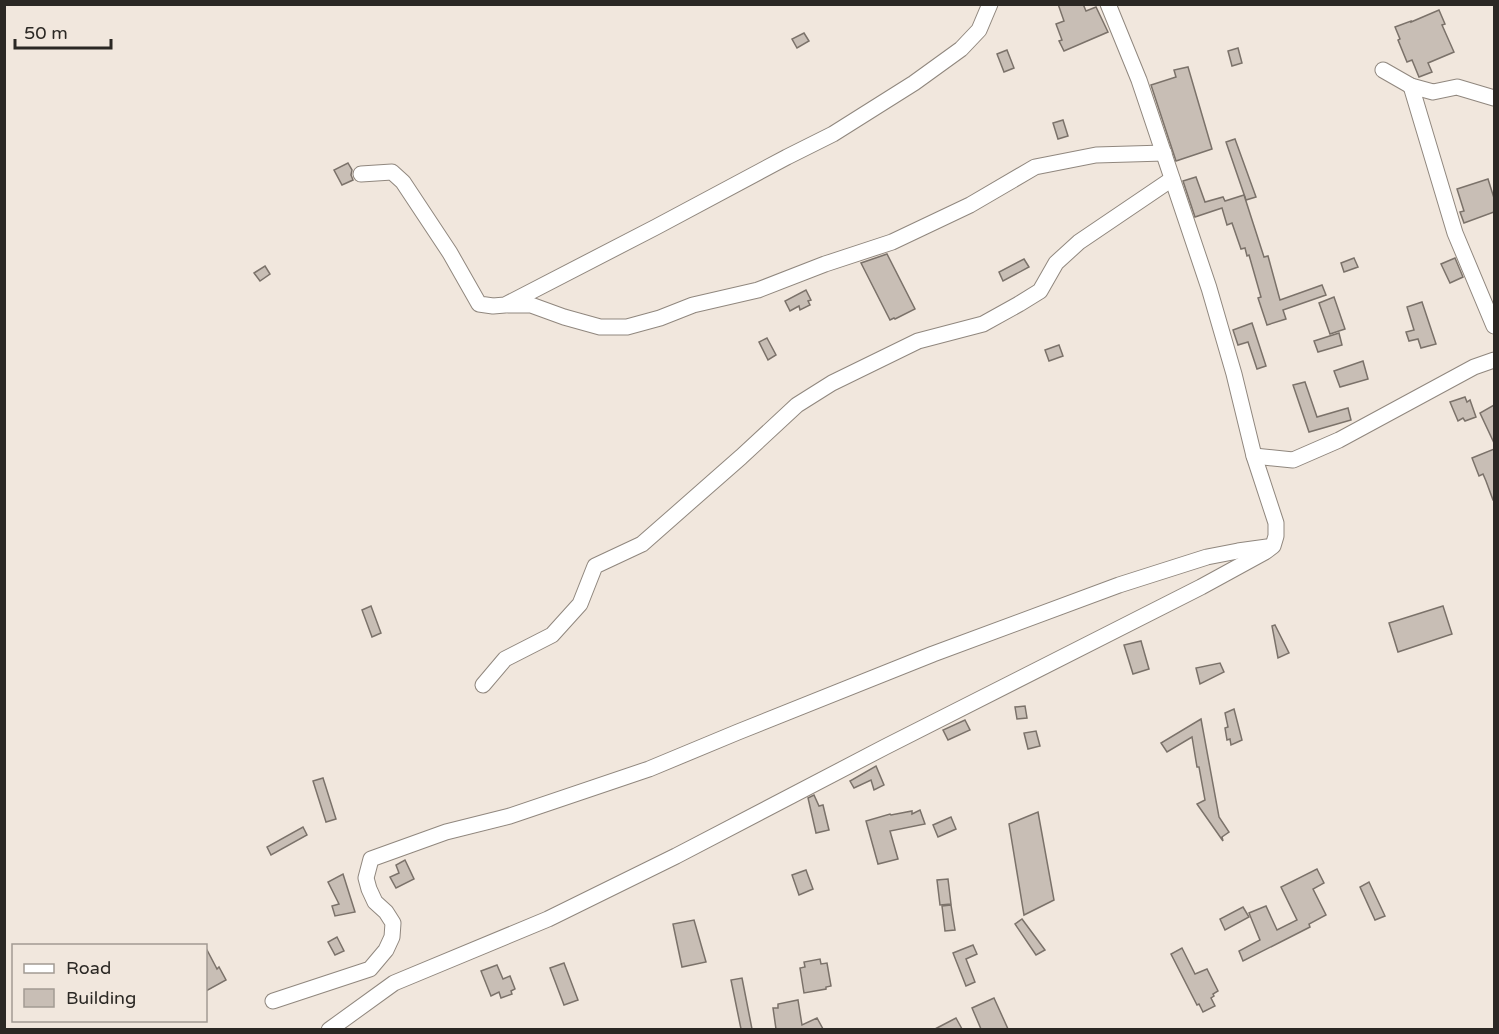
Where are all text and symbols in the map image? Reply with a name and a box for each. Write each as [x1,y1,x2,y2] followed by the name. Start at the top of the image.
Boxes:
[15,12,111,50] scale bar
[24,22,68,44] text: 50 m
[12,944,207,1022] legend
[66,957,111,979] text: Road
[66,987,136,1009] text: Building

